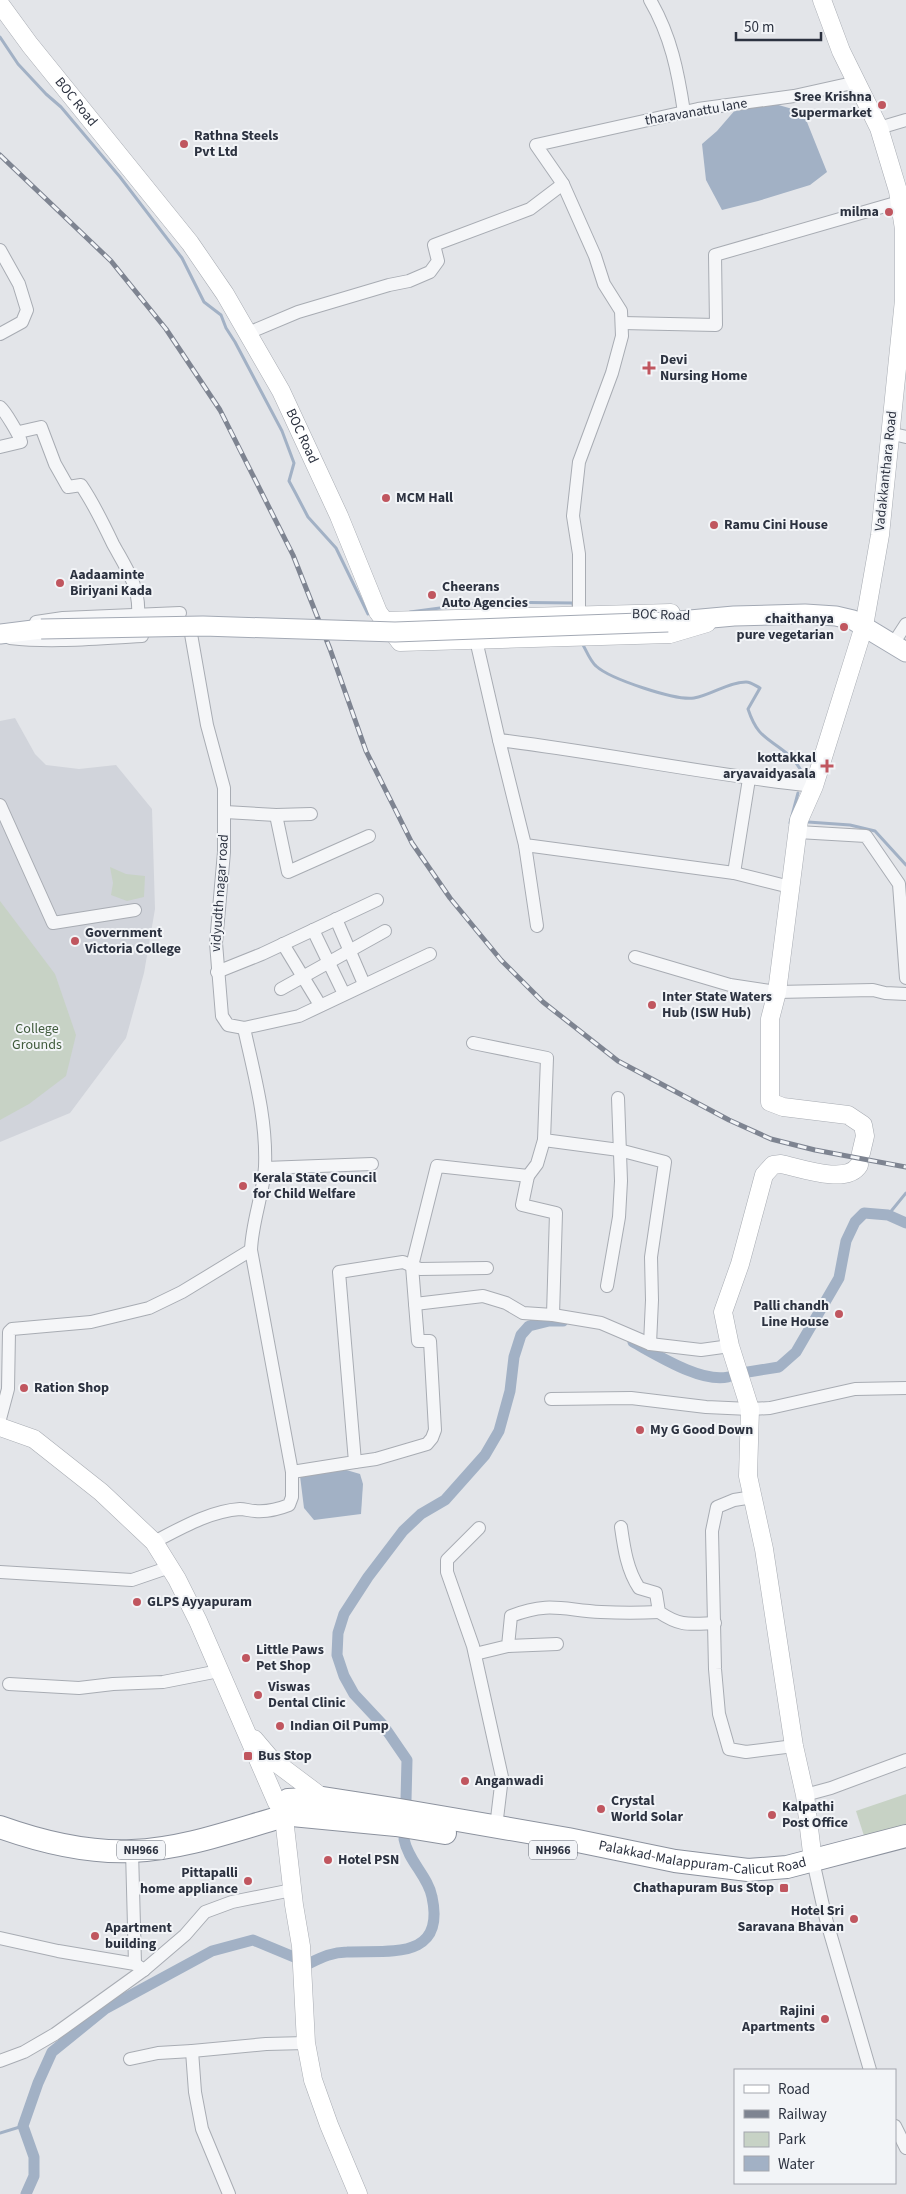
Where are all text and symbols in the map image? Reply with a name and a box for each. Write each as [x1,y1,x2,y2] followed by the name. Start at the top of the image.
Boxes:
[736,10,821,42] scale bar
[744,17,774,38] text: 50 m
[50,73,102,131] street label: BOC Road
[791,87,873,123] place label: Sree Krishna Supermarket
[643,93,749,131] street label: tharavanattu lane
[876,99,888,111] marker: Sree Krishna Supermarket
[194,126,278,162] place label: Rathna Steels Pvt Ltd
[178,138,190,150] marker: Rathna Steels Pvt Ltd
[840,202,879,222] place label: milma
[883,206,895,218] marker: milma
[660,350,748,386] place label: Devi Nursing Home
[642,361,656,375] marker: Devi Nursing Home
[281,405,323,467] street label: BOC Road
[870,410,902,532] street label: Vadakkanthara Road
[396,488,453,508] place label: MCM Hall
[380,492,392,504] marker: MCM Hall
[724,515,828,535] place label: Ramu Cini House
[708,519,720,531] marker: Ramu Cini House
[69,565,152,601] place label: Aadaaminte Biriyani Kada
[54,577,66,589] marker: Aadaaminte Biriyani Kada
[441,577,528,613] place label: Cheerans Auto Agencies
[426,589,438,601] marker: Cheerans Auto Agencies
[631,604,691,626] street label: BOC Road
[737,609,834,645] place label: chaithanya pure vegetarian
[838,621,850,633] marker: chaithanya pure vegetarian
[723,748,816,784] place label: kottakkal aryavaidyasala
[820,759,834,773] marker: kottakkal aryavaidyasala
[206,833,234,953] street label: vidyudth nagar road
[84,923,181,959] place label: Government Victoria College
[69,935,81,947] marker: Government Victoria College
[662,987,772,1023] place label: Inter State Waters Hub (ISW Hub)
[646,999,658,1011] marker: Inter State Waters Hub (ISW Hub)
[12,1019,62,1055] park label: College Grounds
[253,1168,376,1204] place label: Kerala State Council for Child Welfare
[237,1180,249,1192] marker: Kerala State Council for Child Welfare
[753,1296,829,1332] place label: Palli chandh Line House
[833,1308,845,1320] marker: Palli chandh Line House
[34,1378,109,1398] place label: Ration Shop
[18,1382,30,1394] marker: Ration Shop
[650,1420,753,1440] place label: My G Good Down
[634,1424,646,1436] marker: My G Good Down
[147,1592,252,1612] place label: GLPS Ayyapuram
[131,1596,143,1608] marker: GLPS Ayyapuram
[256,1640,324,1676] place label: Little Paws Pet Shop
[240,1652,252,1664] marker: Little Paws Pet Shop
[267,1677,346,1713] place label: Viswas Dental Clinic
[252,1689,264,1701] marker: Viswas Dental Clinic
[290,1716,389,1736] place label: Indian Oil Pump
[274,1720,286,1732] marker: Indian Oil Pump
[258,1746,312,1766] place label: Bus Stop
[242,1750,254,1762] marker: Bus Stop
[474,1771,544,1791] place label: Anganwadi
[459,1775,471,1787] marker: Anganwadi
[611,1791,683,1827] place label: Crystal World Solar
[782,1797,848,1833] place label: Kalpathi Post Office
[595,1803,607,1815] marker: Crystal World Solar
[766,1809,778,1821] marker: Kalpathi Post Office
[597,1836,809,1880] street label: Palakkad-Malappuram-Calicut Road
[117,1840,165,1860] road number: NH966
[529,1840,577,1860] road number: NH966
[338,1850,399,1870] place label: Hotel PSN
[322,1854,334,1866] marker: Hotel PSN
[140,1863,238,1899] place label: Pittapalli home appliance
[242,1875,254,1887] marker: Pittapalli home appliance
[633,1878,774,1898] place label: Chathapuram Bus Stop
[778,1882,790,1894] marker: Chathapuram Bus Stop
[737,1901,844,1937] place label: Hotel Sri Saravana Bhavan
[848,1913,860,1925] marker: Hotel Sri Saravana Bhavan
[104,1918,172,1954] place label: Apartment building
[89,1930,101,1942] marker: Apartment building
[741,2001,815,2037] place label: Rajini Apartments
[819,2013,831,2025] marker: Rajini Apartments
[734,2069,896,2184] legend
[778,2079,810,2100] text: Road
[778,2104,827,2125] text: Railway
[778,2129,807,2150] text: Park
[778,2154,815,2175] text: Water

